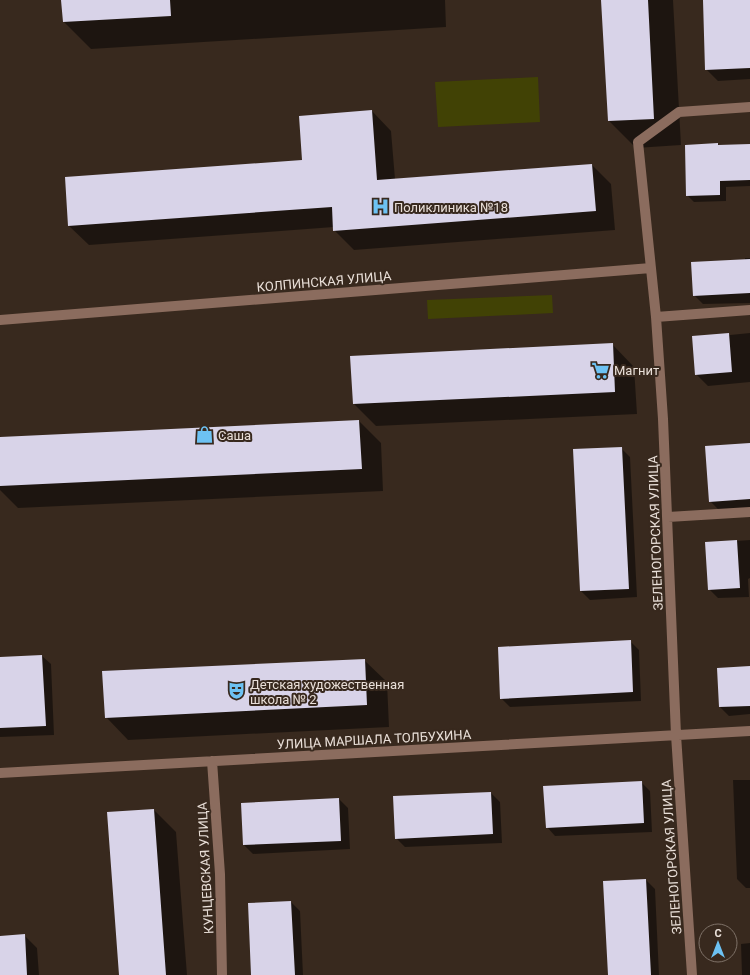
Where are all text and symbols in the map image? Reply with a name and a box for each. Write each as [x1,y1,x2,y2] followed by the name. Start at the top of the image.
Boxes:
[371,197,391,217] hospital icon: Поликлиника №18
[394,200,508,215] place label: Поликлиника №18
[256,268,393,295] street label: КОЛПИНСКАЯ УЛИЦА
[591,360,611,380] supermarket icon: Магнит
[614,363,659,378] place label: Магнит
[195,425,215,445] shop icon: Саша
[218,428,251,443] place label: Саша
[645,455,666,611] street label: ЗЕЛЕНОГОРСКАЯ УЛИЦА
[250,677,404,707] place label: Детская художественная школа № 2
[227,681,247,701] theatre icon: Детская художественная школа № 2
[276,727,472,752] street label: УЛИЦА МАРШАЛА ТОЛБУХИНА
[659,779,684,935] street label: ЗЕЛЕНОГОРСКАЯ УЛИЦА
[195,801,216,934] street label: КУНЦЕВСКАЯ УЛИЦА
[698,923,738,963] north arrow
[714,927,722,940] text: С

